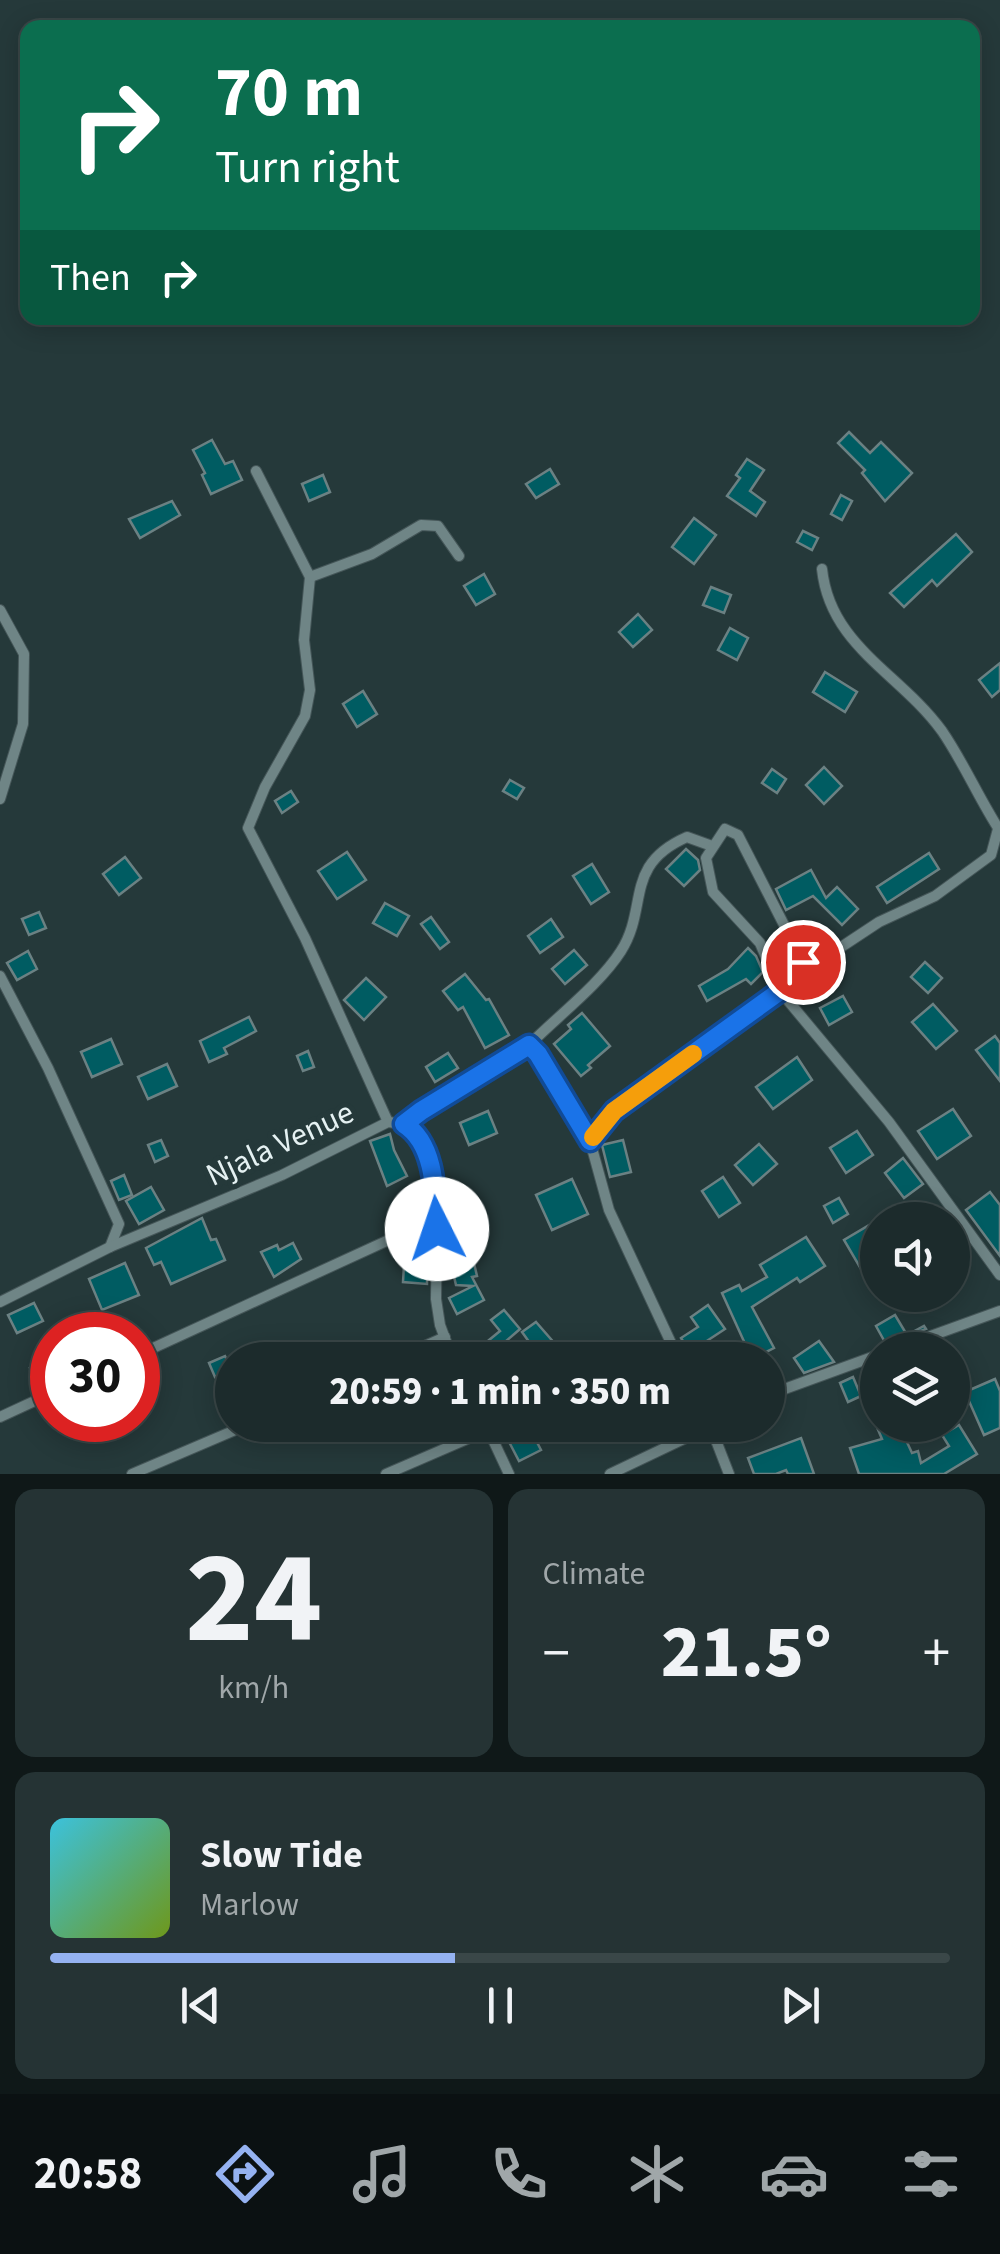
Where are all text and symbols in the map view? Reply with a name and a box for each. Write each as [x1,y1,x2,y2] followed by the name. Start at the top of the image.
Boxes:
[215,43,363,143] text: 70 m
[50,60,180,190] icon: right
[215,136,400,200] text: Turn right
[151,250,206,305] icon: right
[50,251,131,305] text: Then
[761,920,846,1005] pin
[776,935,831,990] icon: arrive
[199,1090,361,1198] street label: Njala Venue
[385,1177,489,1281] position arrow
[860,1202,970,1442] map controls
[860,1202,970,1312] button: sound
[30,1312,160,1442] speed limit sign: 30
[860,1332,970,1442] button: layers
[329,1365,671,1419] text: 20:59 · 1 min · 350 m
[185,1507,322,1692] text: 24
[543,1551,645,1597] text: Climate
[661,1599,832,1706] text: 21.5°
[543,1615,570,1693] text: −
[923,1615,950,1693] text: +
[218,1665,289,1711] text: km/h
[200,1828,363,1882] text: Slow Tide
[200,1882,299,1928] text: Marlow
[173,1978,228,2033] icon: previous
[473,1978,528,2033] icon: pause
[773,1978,828,2033] icon: next
[210,2139,280,2209] icon: directions
[347,2139,417,2209] icon: music
[484,2139,554,2209] icon: phone
[622,2139,692,2209] icon: climate
[759,2139,829,2209] icon: car
[896,2139,966,2209] icon: filters
[34,2142,142,2206] text: 20:58

